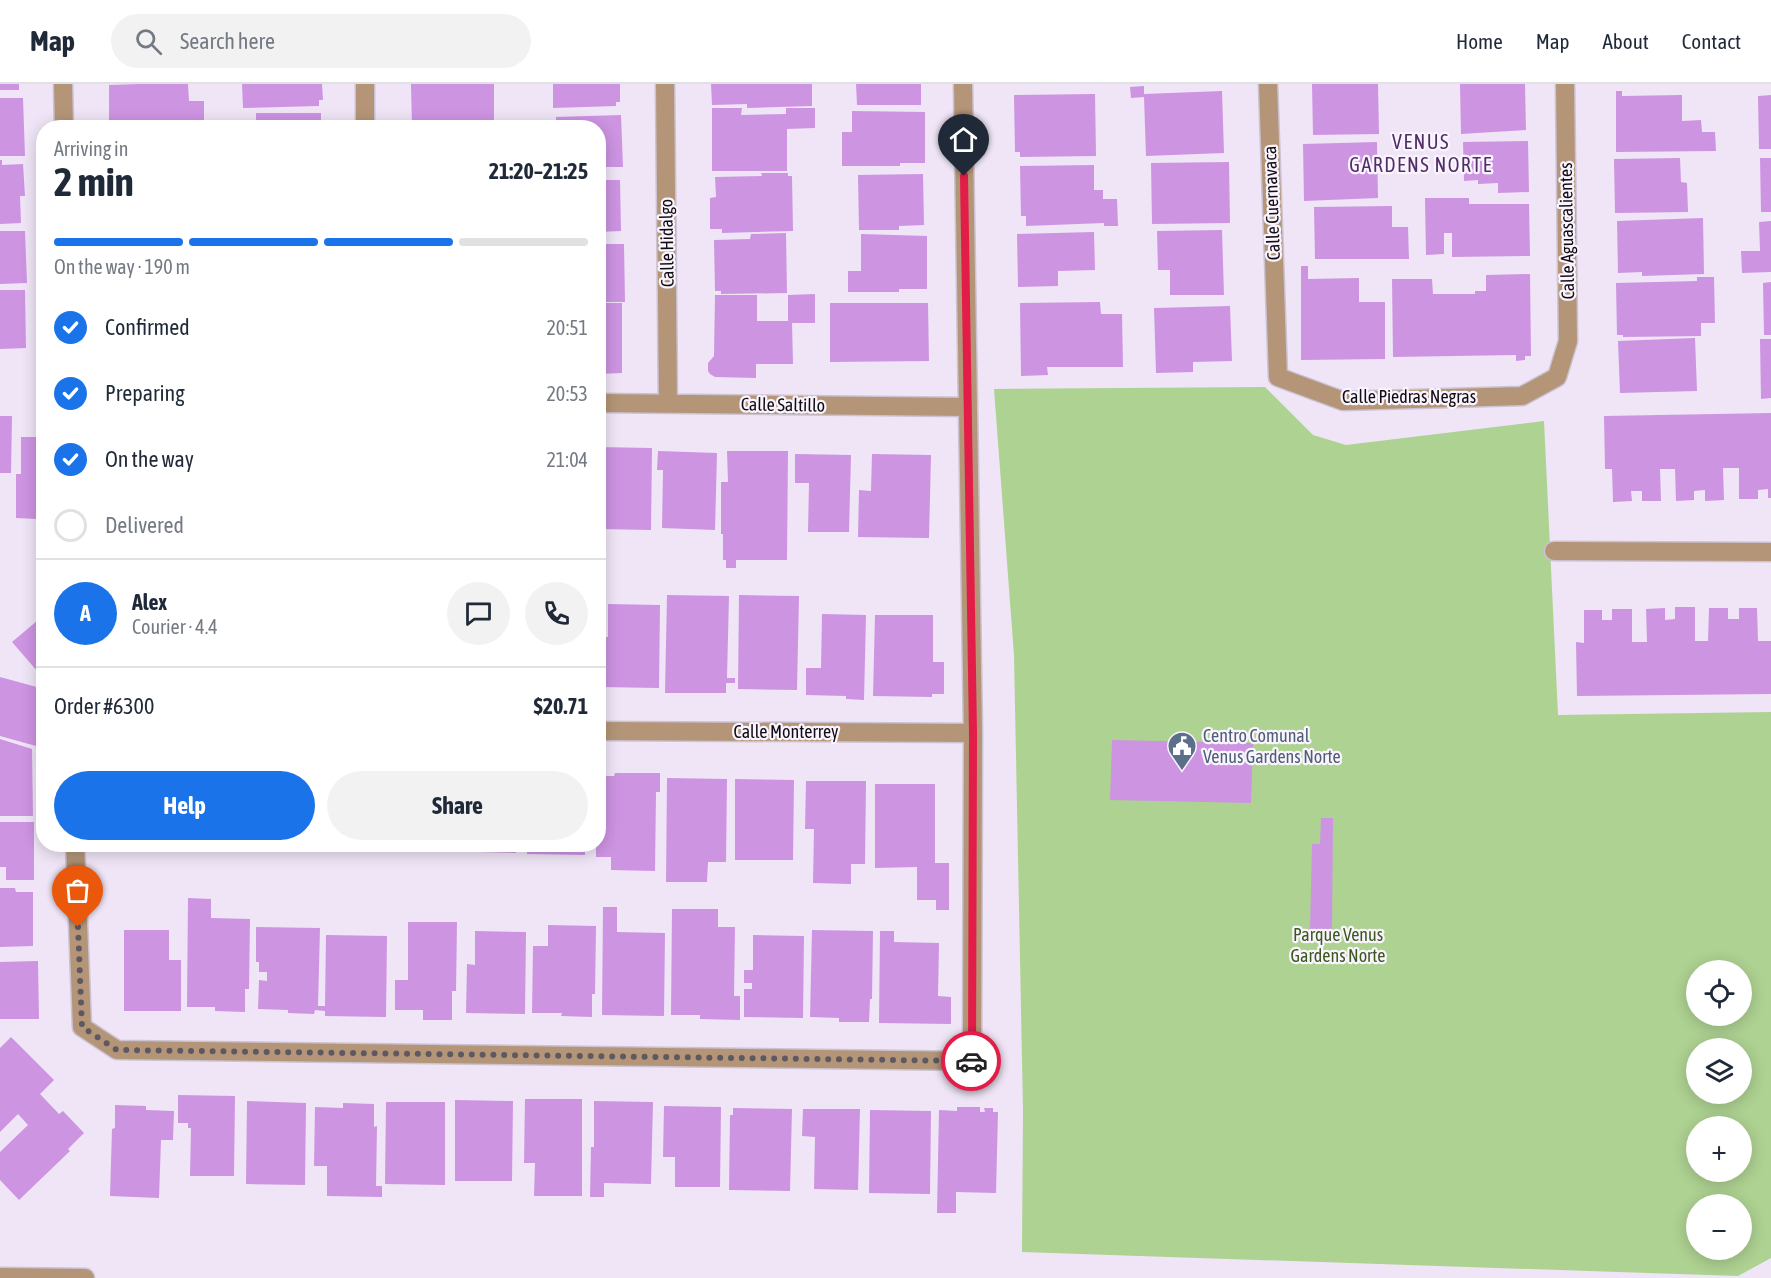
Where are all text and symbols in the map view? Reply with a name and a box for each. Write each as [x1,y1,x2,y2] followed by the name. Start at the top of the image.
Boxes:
[111,14,531,68] search box
[30,25,75,57] text: Map
[132,25,165,58] icon: search
[180,28,275,54] text: Search here
[1456,29,1503,53] text: Home
[1536,29,1570,53] text: Map
[1603,29,1649,53] text: About
[1682,29,1741,53] text: Contact
[938,114,989,176] pin
[947,123,980,156] icon: home
[1349,130,1493,176] district label: VENUS GARDENS NORTE
[54,137,128,160] text: Arriving in
[1259,145,1284,261] street label: Calle Cuernavaca
[489,158,588,184] text: 21:20–21:25
[54,160,134,204] text: 2 min
[1555,162,1578,300] street label: Calle Aguascalientes
[655,199,678,287] street label: Calle Hidalgo
[54,255,190,278] text: On the way · 190 m
[54,311,87,344] icon: check
[105,314,190,340] text: Confirmed
[546,316,588,339] text: 20:51
[54,377,87,410] icon: check
[105,380,185,406] text: Preparing
[546,382,588,405] text: 20:53
[1342,386,1476,407] street label: Calle Piedras Negras
[741,393,825,416] street label: Calle Saltillo
[54,443,87,476] icon: check
[105,446,194,472] text: On the way
[546,448,588,471] text: 21:04
[105,512,184,538] text: Delivered
[447,582,510,645] button: chat
[525,582,588,645] button: phone
[132,589,167,615] text: Alex
[80,600,91,626] text: A
[132,615,218,638] text: Courier · 4.4
[54,693,154,719] text: Order #6300
[533,693,588,719] text: $20.71
[734,721,838,742] street label: Calle Monterrey
[1203,725,1341,767] place label: Centro Comunal Venus Gardens Norte
[1166,730,1198,772] public building icon: Centro Comunal Venus Gardens Norte
[54,771,315,840] button: Help
[327,771,588,840] button: Share
[52,865,103,927] pin
[61,874,94,907] icon: bag
[1291,924,1385,966] park label: Parque Venus Gardens Norte
[1686,960,1752,1260] map controls
[1686,960,1752,1026] button: locate
[941,1031,1001,1091] courier
[1686,1038,1752,1104] button: layers
[955,1045,988,1078] icon: car
[1686,1116,1752,1182] button: +
[1686,1194,1752,1260] button: −

